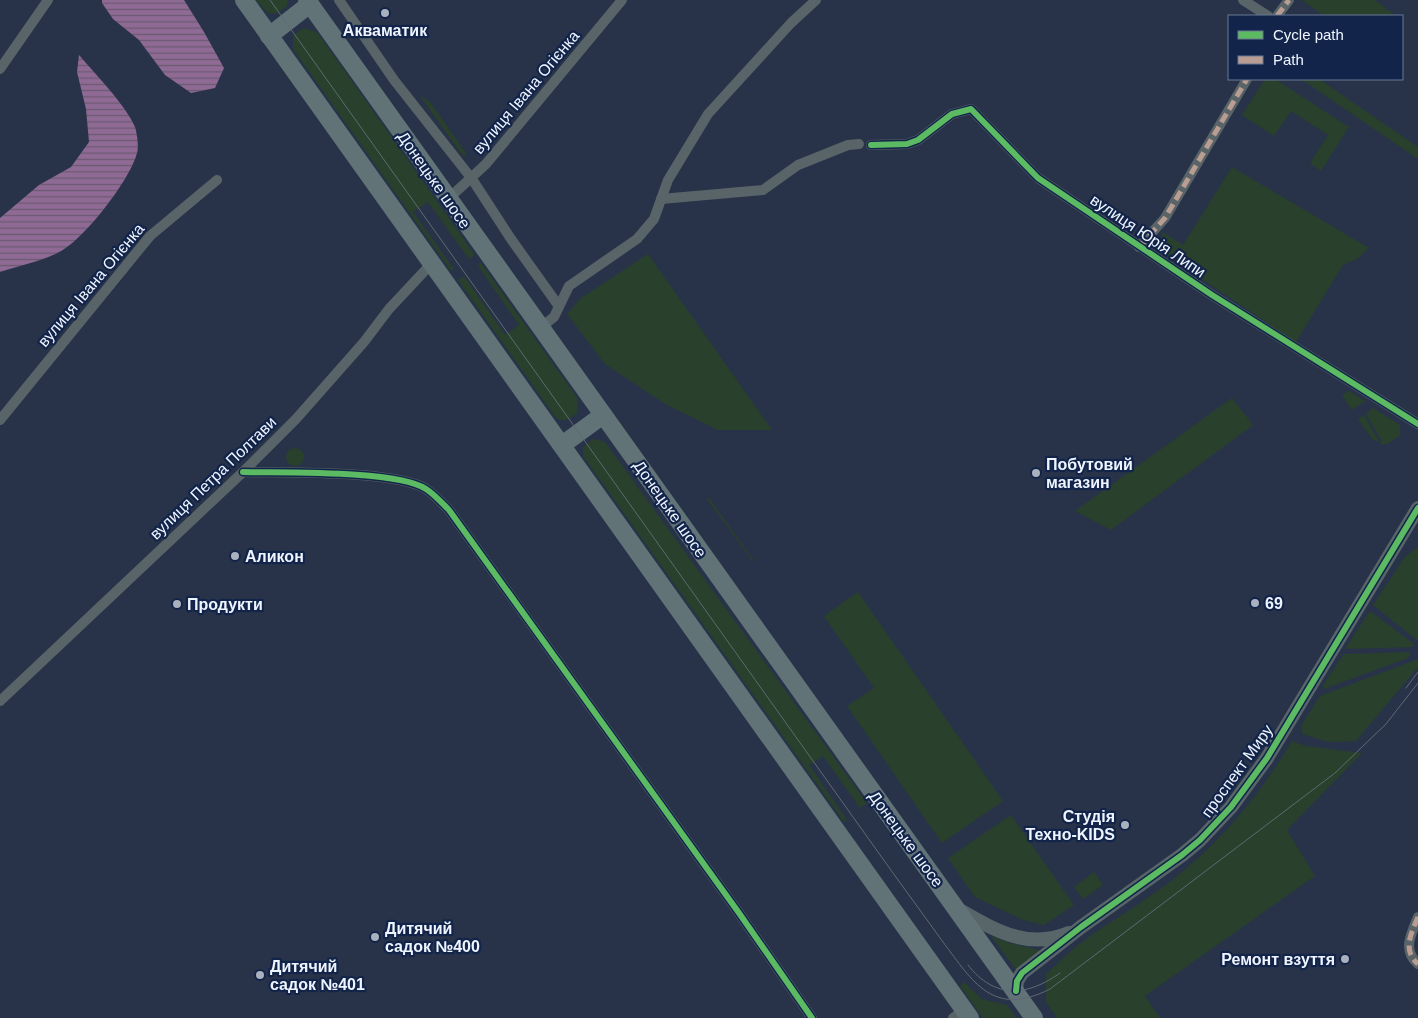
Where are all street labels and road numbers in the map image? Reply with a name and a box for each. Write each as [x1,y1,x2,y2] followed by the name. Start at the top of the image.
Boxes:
[470,27,582,157] street label: вулиця Івана Огієнка
[394,128,474,232] street label: Донецьке шосе
[1087,191,1209,281] street label: вулиця Юрія Липи
[35,220,147,350] street label: вулиця Івана Огієнка
[146,413,280,543] street label: вулиця Петра Полтави
[630,457,710,561] street label: Донецьке шосе
[1198,722,1276,820] street label: проспект Миру
[866,788,947,890] street label: Донецьке шосе

